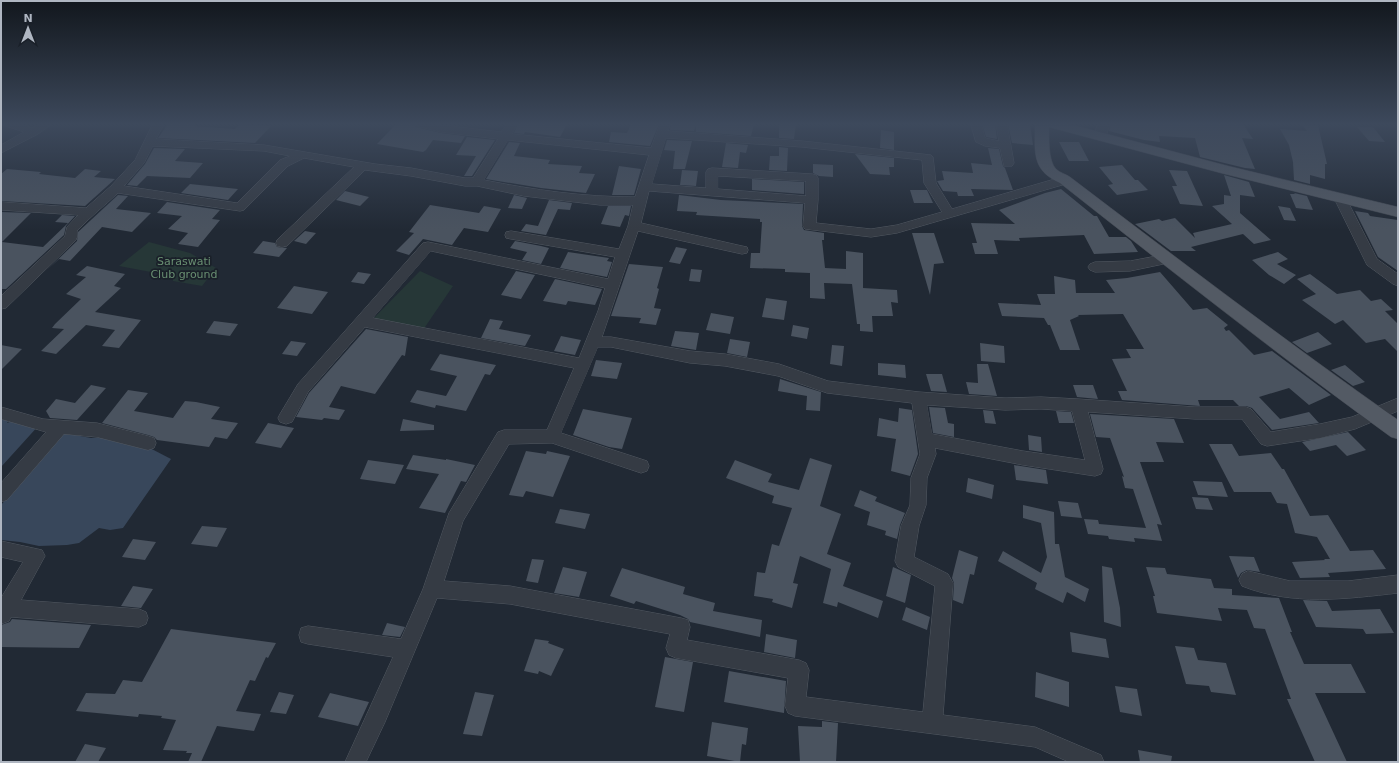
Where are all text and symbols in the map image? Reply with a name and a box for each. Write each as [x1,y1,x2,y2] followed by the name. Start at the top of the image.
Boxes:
[8,8,48,48] north arrow
[23,12,33,25] text: N
[150,255,218,281] park label: Saraswati Club ground

